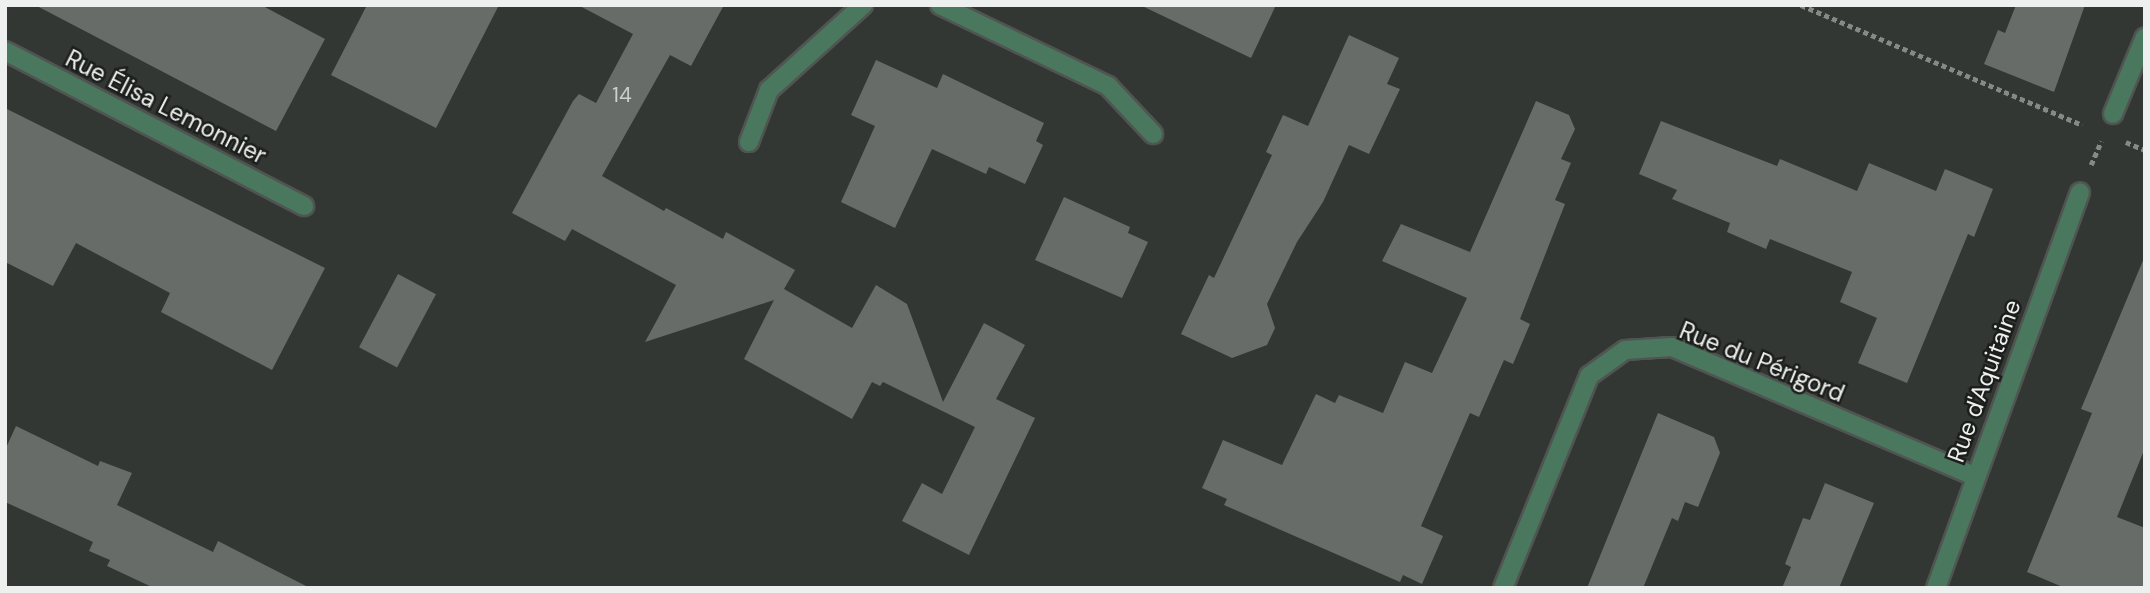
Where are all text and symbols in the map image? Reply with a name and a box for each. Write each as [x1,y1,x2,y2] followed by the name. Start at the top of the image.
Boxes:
[61,44,271,170] street label: Rue Élisa Lemonnier
[612,82,632,108] house number: 14
[1941,296,2027,466] street label: Rue d'Aquitaine
[1675,316,1849,408] street label: Rue du Périgord

